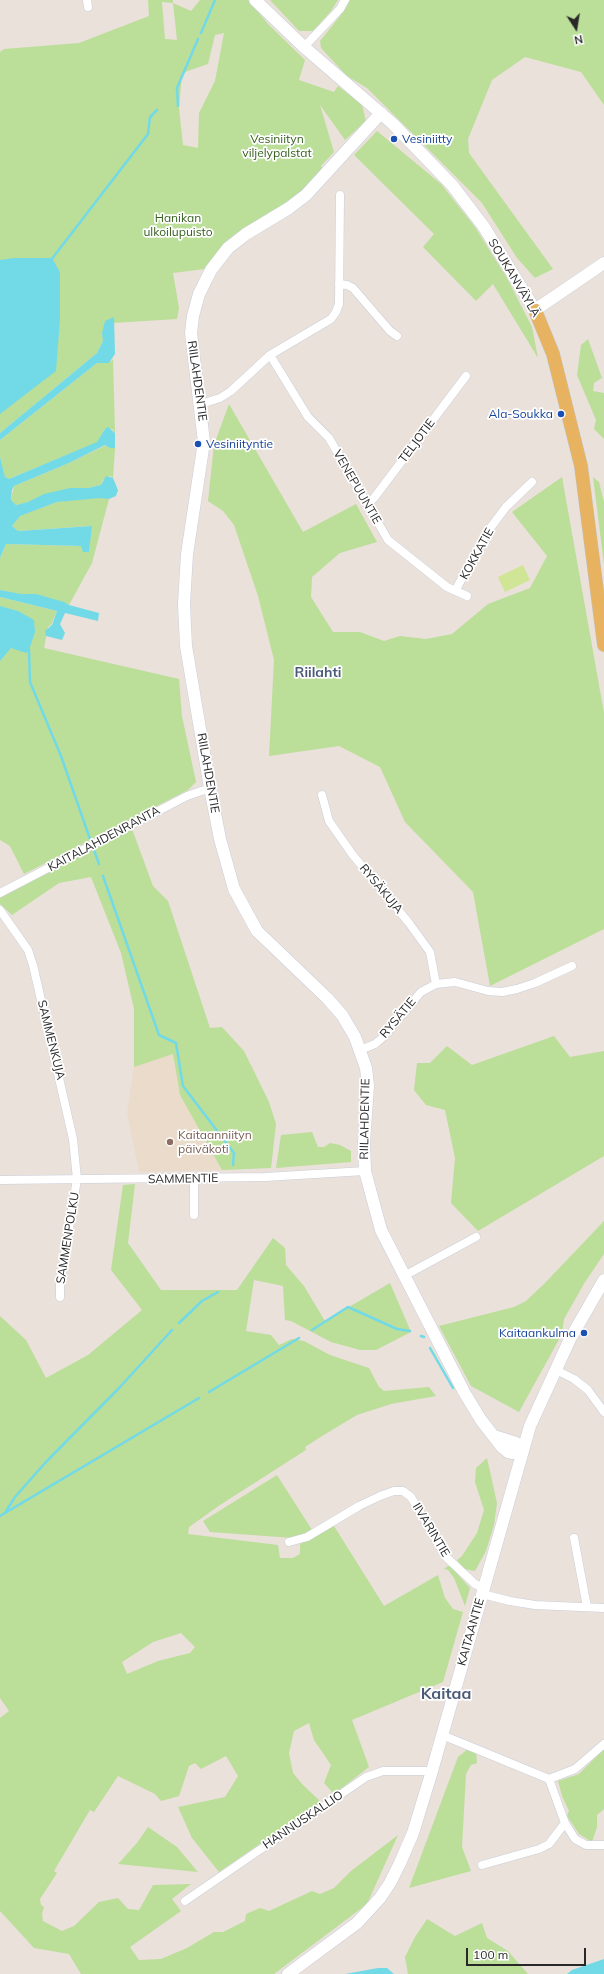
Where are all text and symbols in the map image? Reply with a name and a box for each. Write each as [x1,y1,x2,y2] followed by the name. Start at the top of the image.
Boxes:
[556,8,596,48] north arrow
[573,32,584,47] text: N
[242,132,312,160] park label: Vesiniityn viljelypalstat
[402,132,452,146] place label: Vesiniitty
[389,134,399,144] marker: Vesiniitty
[143,211,213,239] park label: Hanikan ulkoilupuisto
[485,236,543,320] street label: SOUKANVÄYLÄ
[184,340,210,422] street label: RIILAHDENTIE
[488,407,553,421] place label: Ala-Soukka
[556,409,566,419] marker: Ala-Soukka
[396,416,438,466] street label: TELJOTIE
[206,437,273,451] place label: Vesiniityntie
[193,439,203,449] marker: Vesiniityntie
[330,447,384,527] street label: VENEPUUNTIE
[457,526,497,582] street label: KOKKATIE
[295,665,341,681] district label: Riilahti
[194,732,222,814] street label: RIILAHDENTIE
[46,803,162,875] street label: KAITALAHDENRANTA
[356,861,406,917] street label: RYSÄKUJA
[377,995,419,1041] street label: RYSÄTIE
[34,999,68,1081] street label: SAMMENKUJA
[357,1078,373,1160] street label: RIILAHDENTIE
[178,1128,252,1156] place label: Kaitaanniityn päiväkoti
[165,1137,175,1147] marker: Kaitaanniityn päiväkoti
[148,1171,218,1187] street label: SAMMENTIE
[54,1191,82,1285] street label: SAMMENPOLKU
[499,1326,576,1340] place label: Kaitaankulma
[579,1328,589,1338] marker: Kaitaankulma
[409,1500,453,1560] street label: IIVARINTIE
[454,1597,488,1667] street label: KAITAANTIE
[421,1684,471,1704] district label: Kaitaa
[260,1788,346,1852] street label: HANNUSKALLIO
[468,1940,588,1966] scale bar
[473,1947,508,1962] text: 100 m

